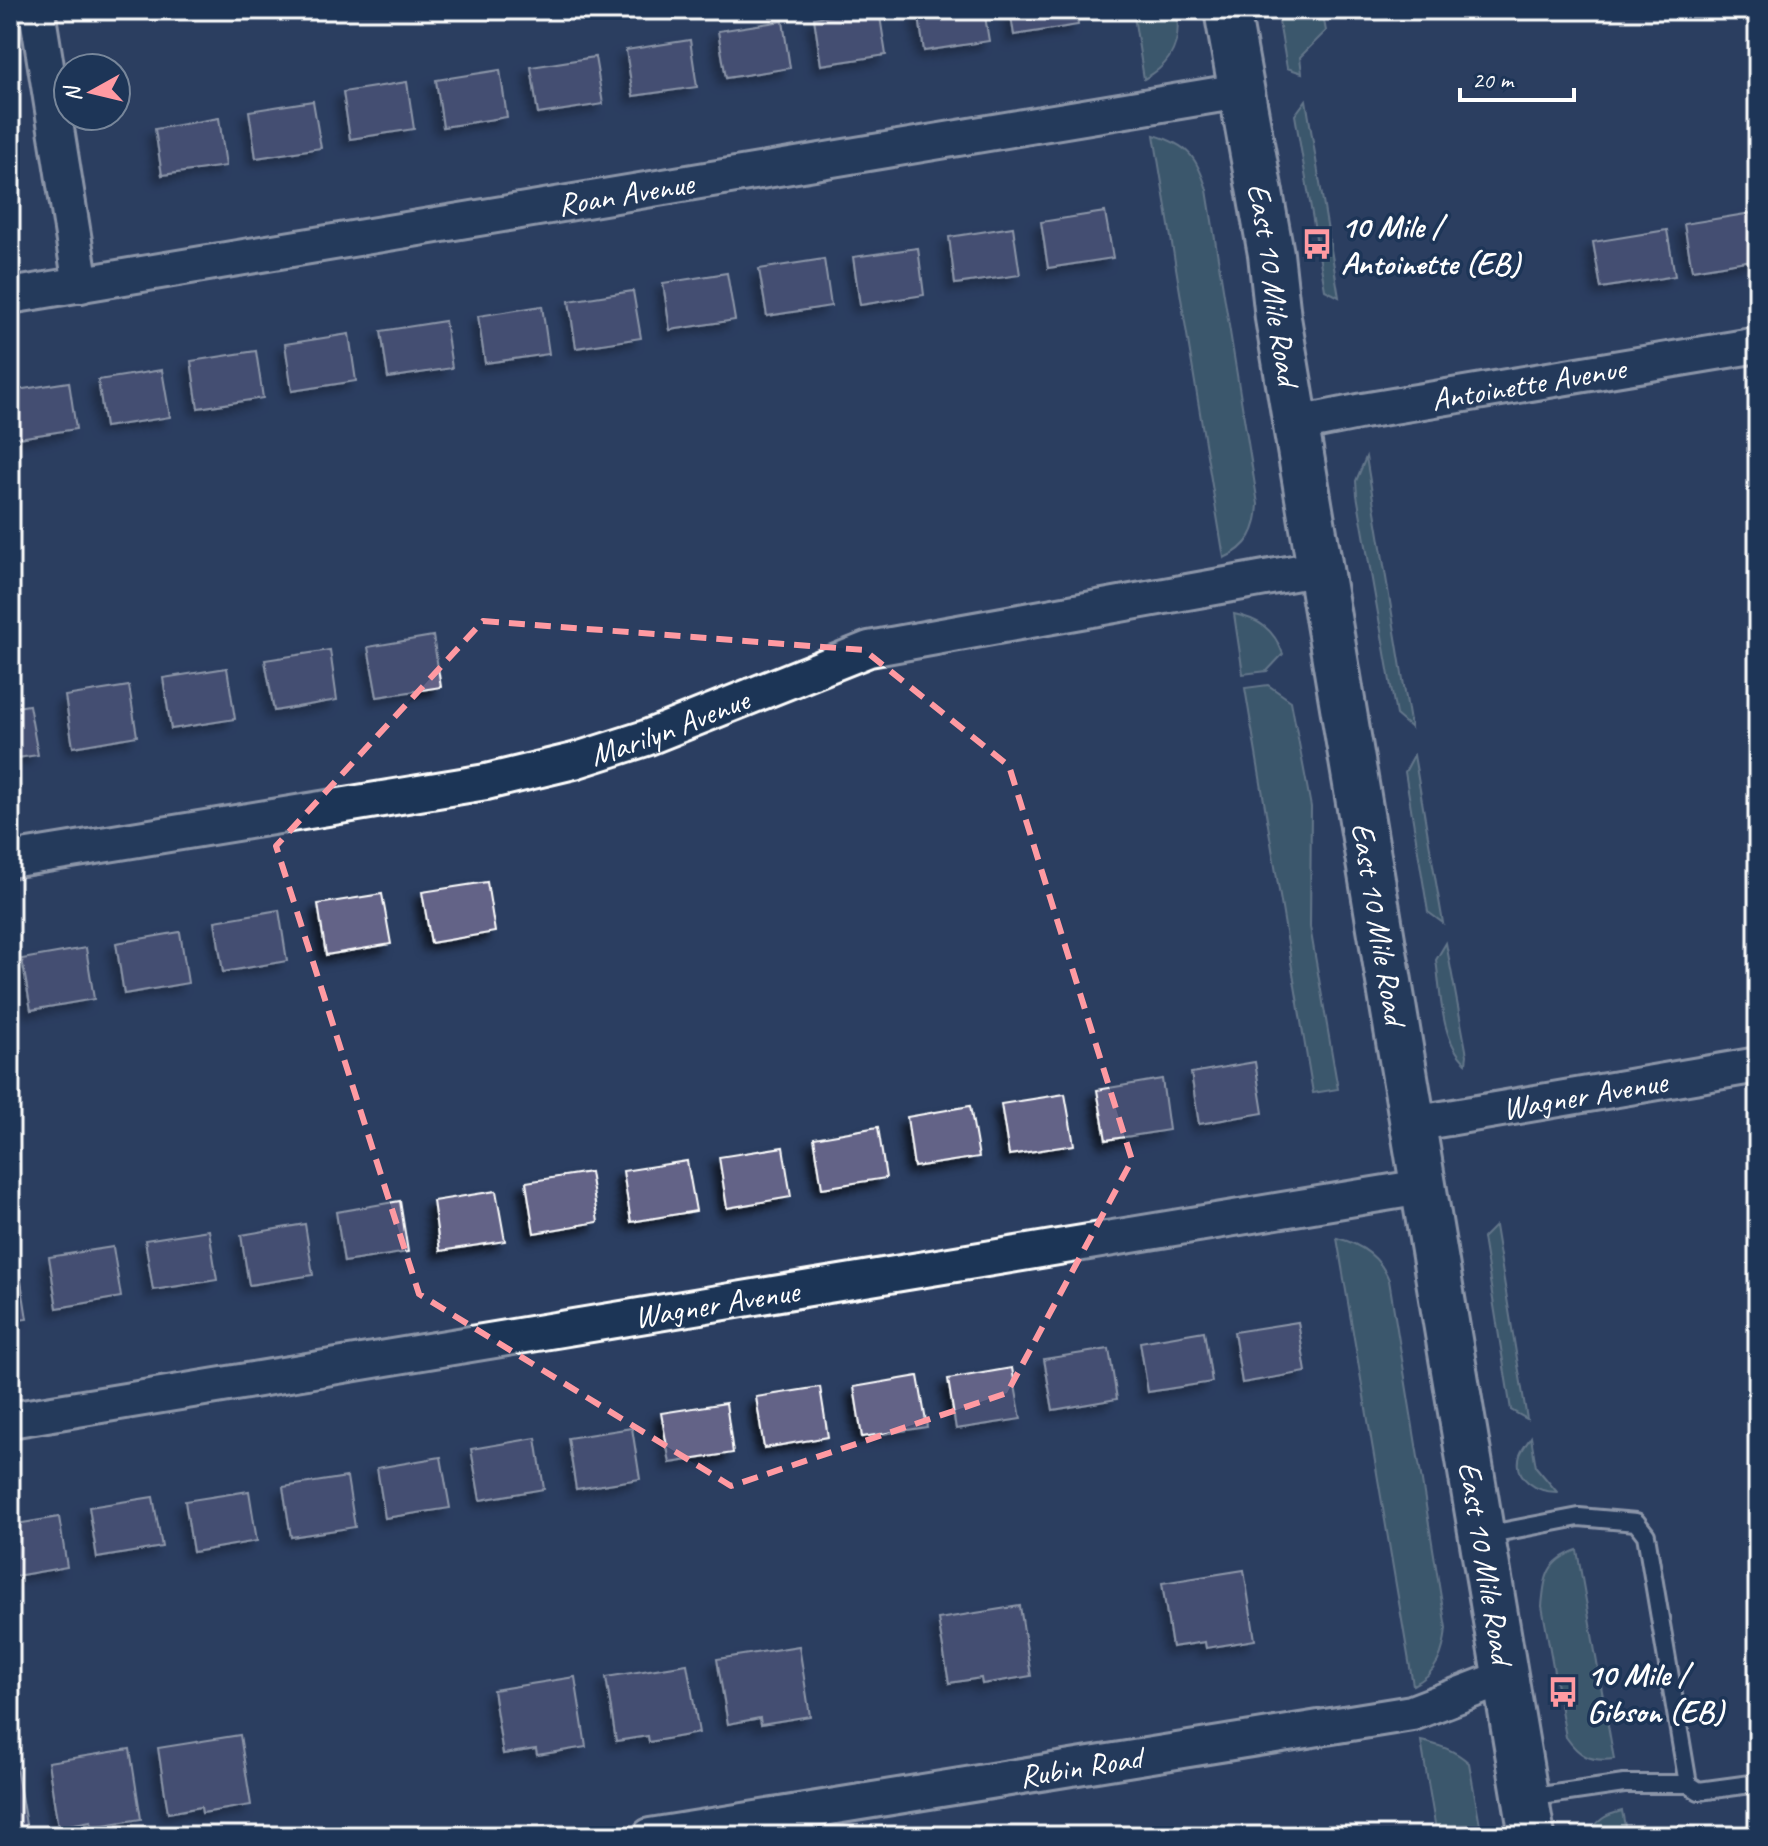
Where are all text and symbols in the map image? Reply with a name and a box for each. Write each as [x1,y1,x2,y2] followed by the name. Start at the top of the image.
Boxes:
[52,52,132,132] north arrow
[1460,52,1574,102] scale bar
[1472,65,1515,95] text: 20 m
[58,83,88,103] text: N
[555,162,699,225] street label: Roan Avenue
[1238,180,1310,393] street label: East 10 Mile Road
[1341,206,1523,284] place label: 10 Mile / Antoinette (EB)
[1300,227,1334,261] bus stop icon: 10 Mile / Antoinette (EB)
[1429,347,1631,420] street label: Antoinette Avenue
[585,678,757,776] street label: Marilyn Avenue
[1342,820,1417,1032] street label: East 10 Mile Road
[1499,1061,1672,1129] street label: Wagner Avenue
[631,1270,804,1338] street label: Wagner Avenue
[1449,1459,1524,1672] street label: East 10 Mile Road
[1587,1654,1726,1732] place label: 10 Mile / Gibson (EB)
[1546,1675,1580,1709] bus stop icon: 10 Mile / Gibson (EB)
[1016,1736,1149,1797] street label: Rubin Road

